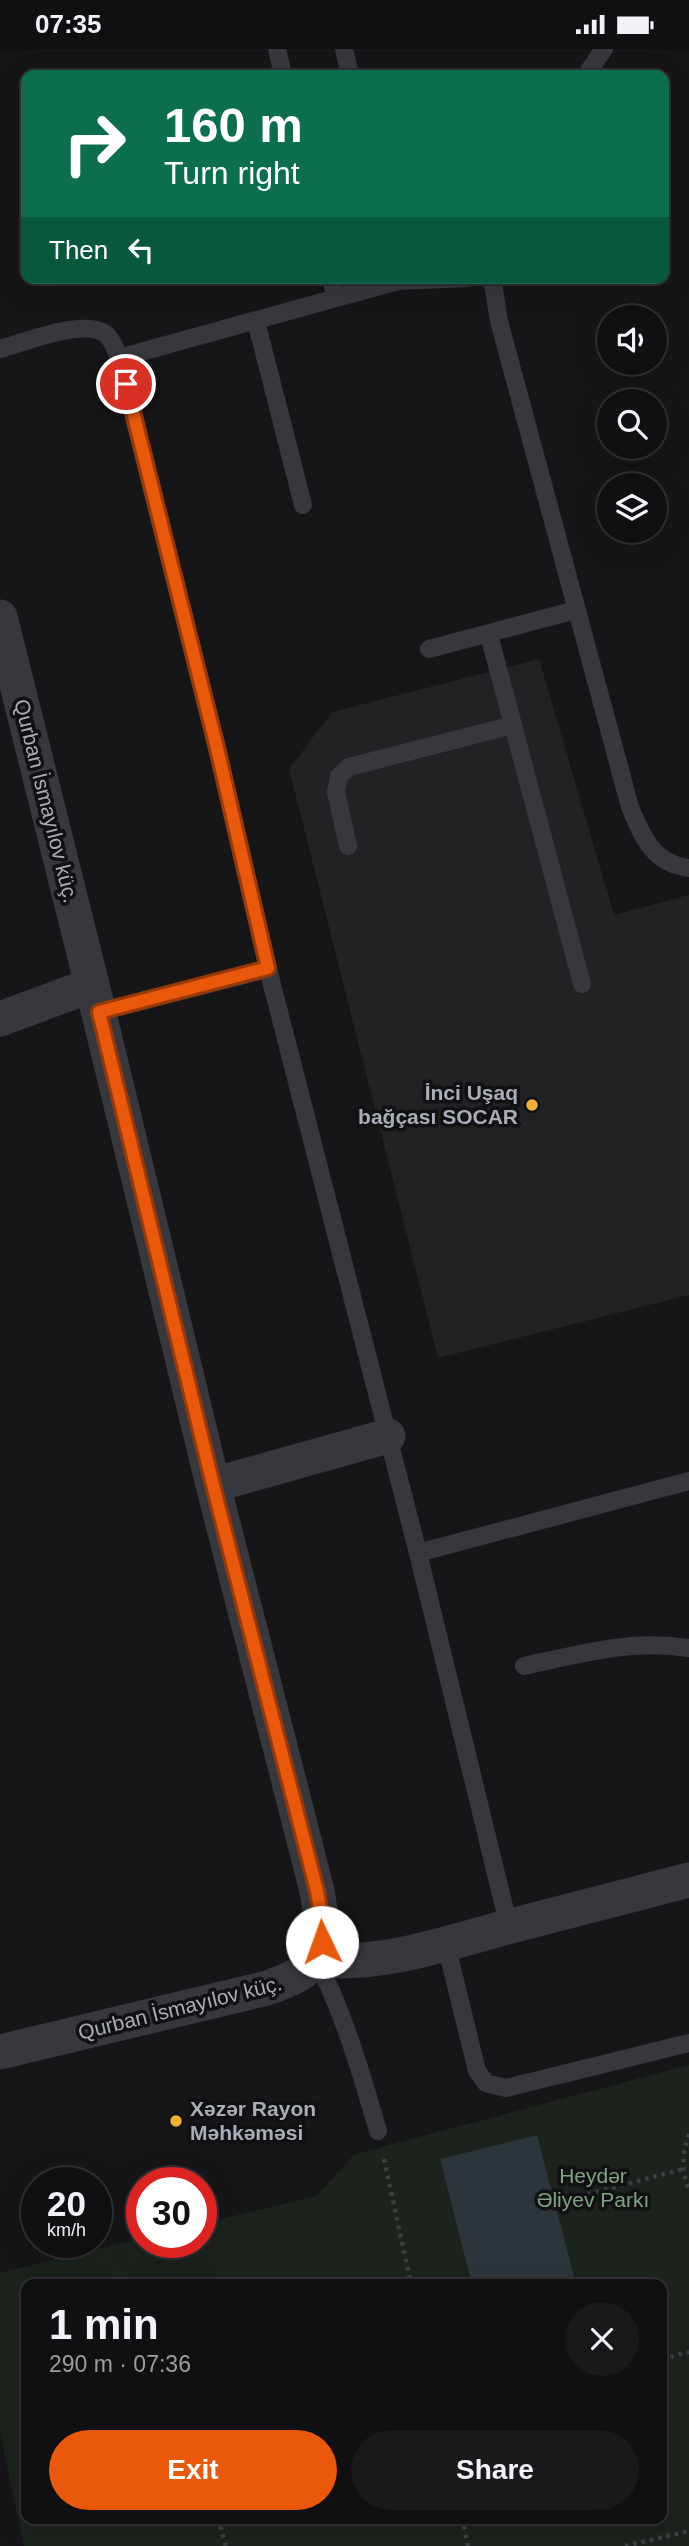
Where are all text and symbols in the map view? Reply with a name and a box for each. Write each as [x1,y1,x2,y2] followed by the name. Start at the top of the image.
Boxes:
[35,9,102,39] text: 07:35
[49,98,140,189] icon: right
[164,98,303,152] text: 160 m
[164,155,300,191] text: Turn right
[122,231,160,269] icon: left
[49,235,108,265] text: Then
[597,305,667,543] map controls
[597,305,667,375] button: sound
[96,354,156,414] pin
[107,365,145,403] icon: arrive
[597,389,667,459] button: search
[597,473,667,543] button: layers
[10,697,83,905] street label: Qurban İsmayılov küç.
[358,1081,518,1128] place label: İnci Uşaq bağçası SOCAR
[524,1097,540,1113] marker: İnci Uşaq bağçası SOCAR
[285,1905,359,1979] position arrow
[76,1971,284,2044] street label: Qurban İsmayılov küç.
[190,2097,316,2144] place label: Xəzər Rayon Məhkəməsi
[168,2113,184,2129] marker: Xəzər Rayon Məhkəməsi
[537,2164,649,2211] park label: Heydər Əliyev Parkı
[126,2167,217,2258] speed limit sign: 30
[47,2184,86,2223] text: 20
[47,2220,86,2240] text: km/h
[49,2301,159,2348] text: 1 min
[565,2302,639,2376] button: close
[49,2351,191,2377] text: 290 m · 07:36
[49,2430,337,2510] button: Exit
[351,2430,639,2510] button: Share

